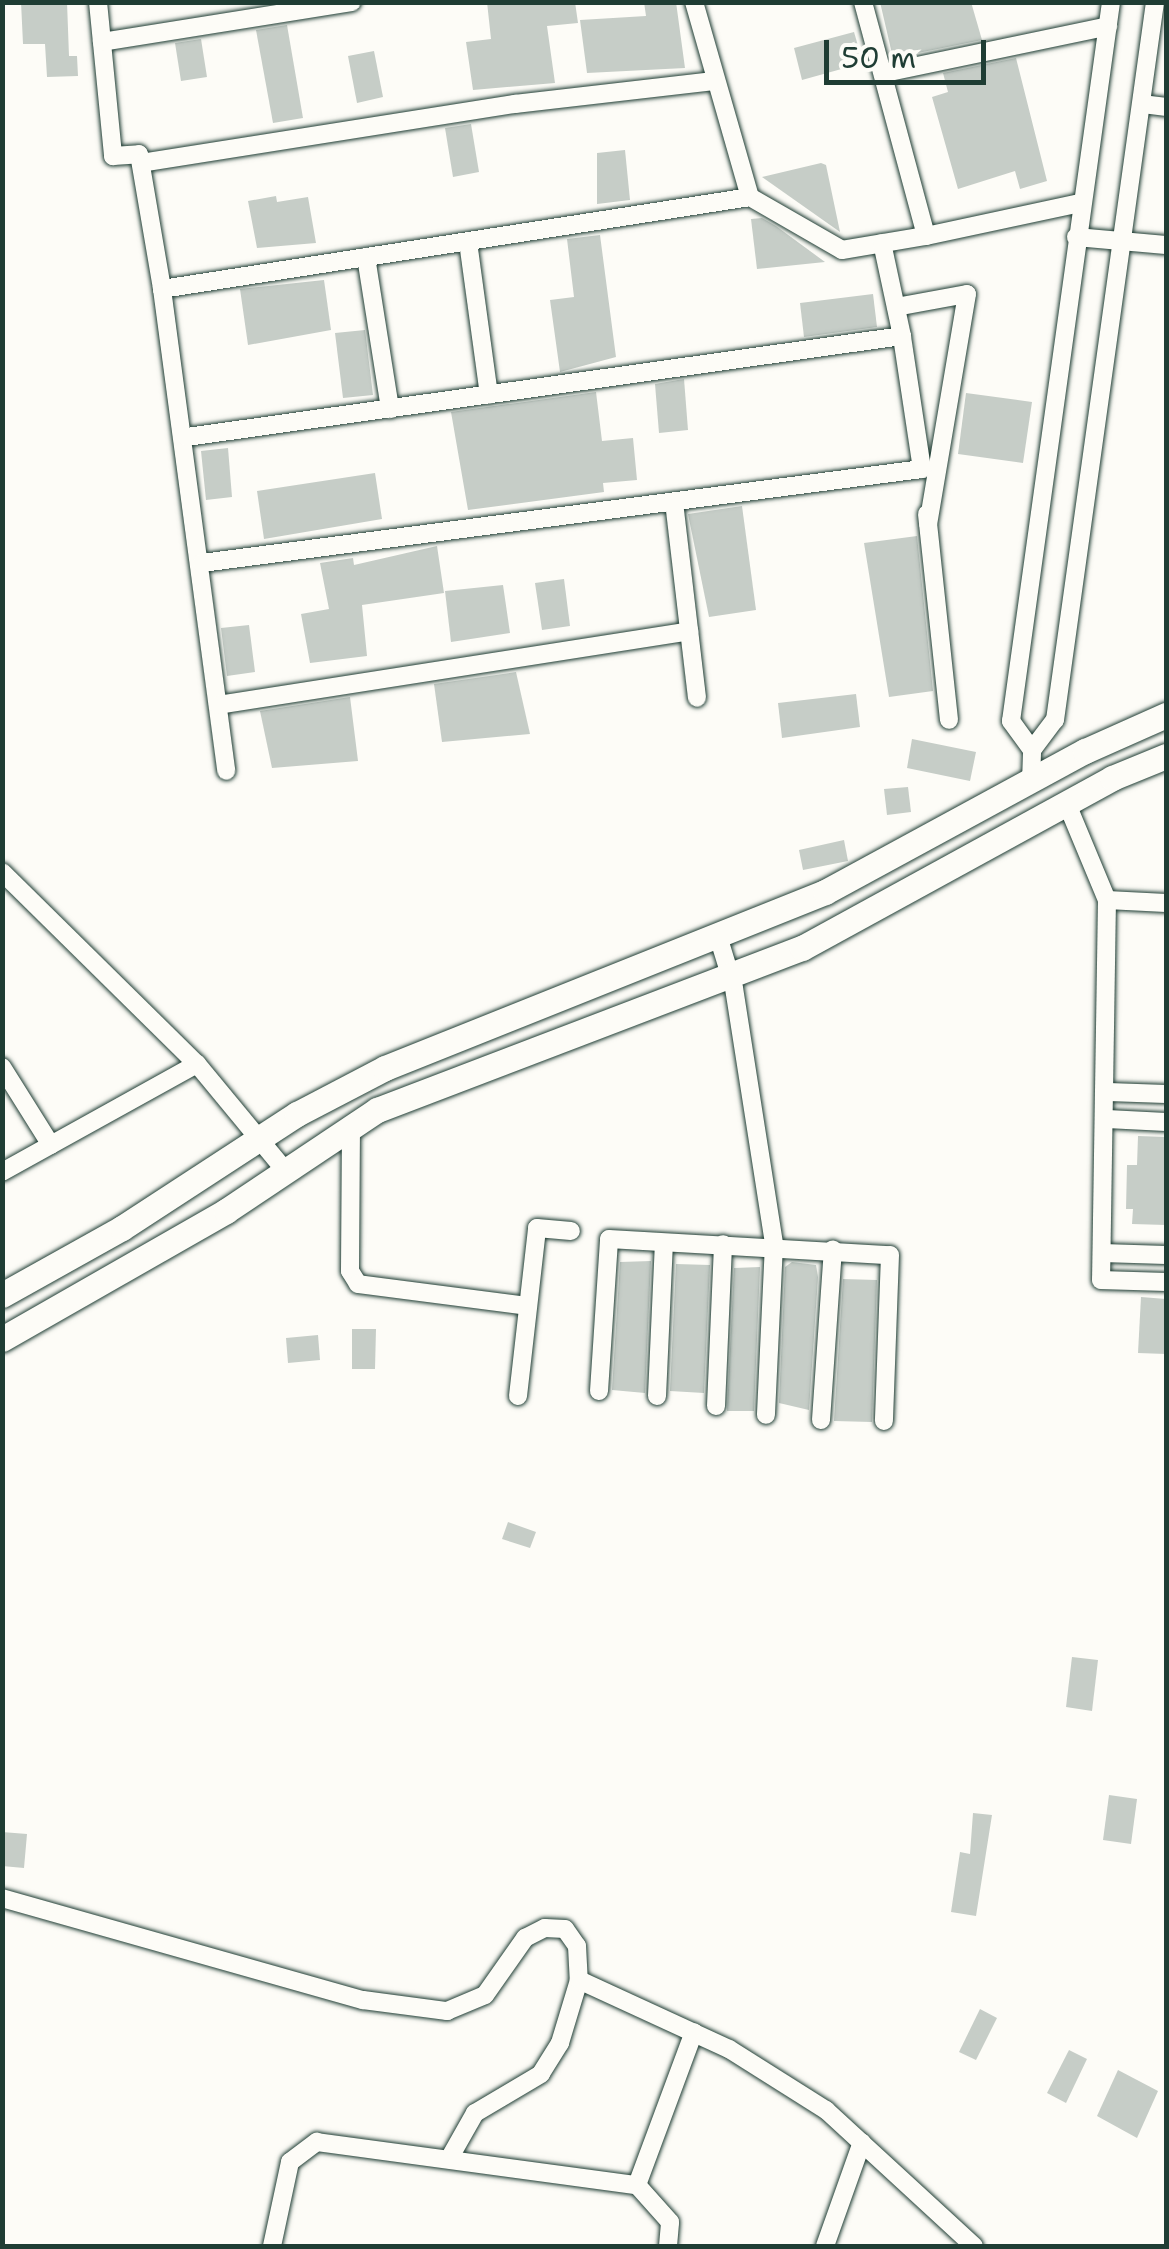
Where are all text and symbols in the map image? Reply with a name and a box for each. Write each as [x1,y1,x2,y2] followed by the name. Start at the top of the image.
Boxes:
[829,20,992,82] scale bar
[841,37,916,78] text: 50 m

